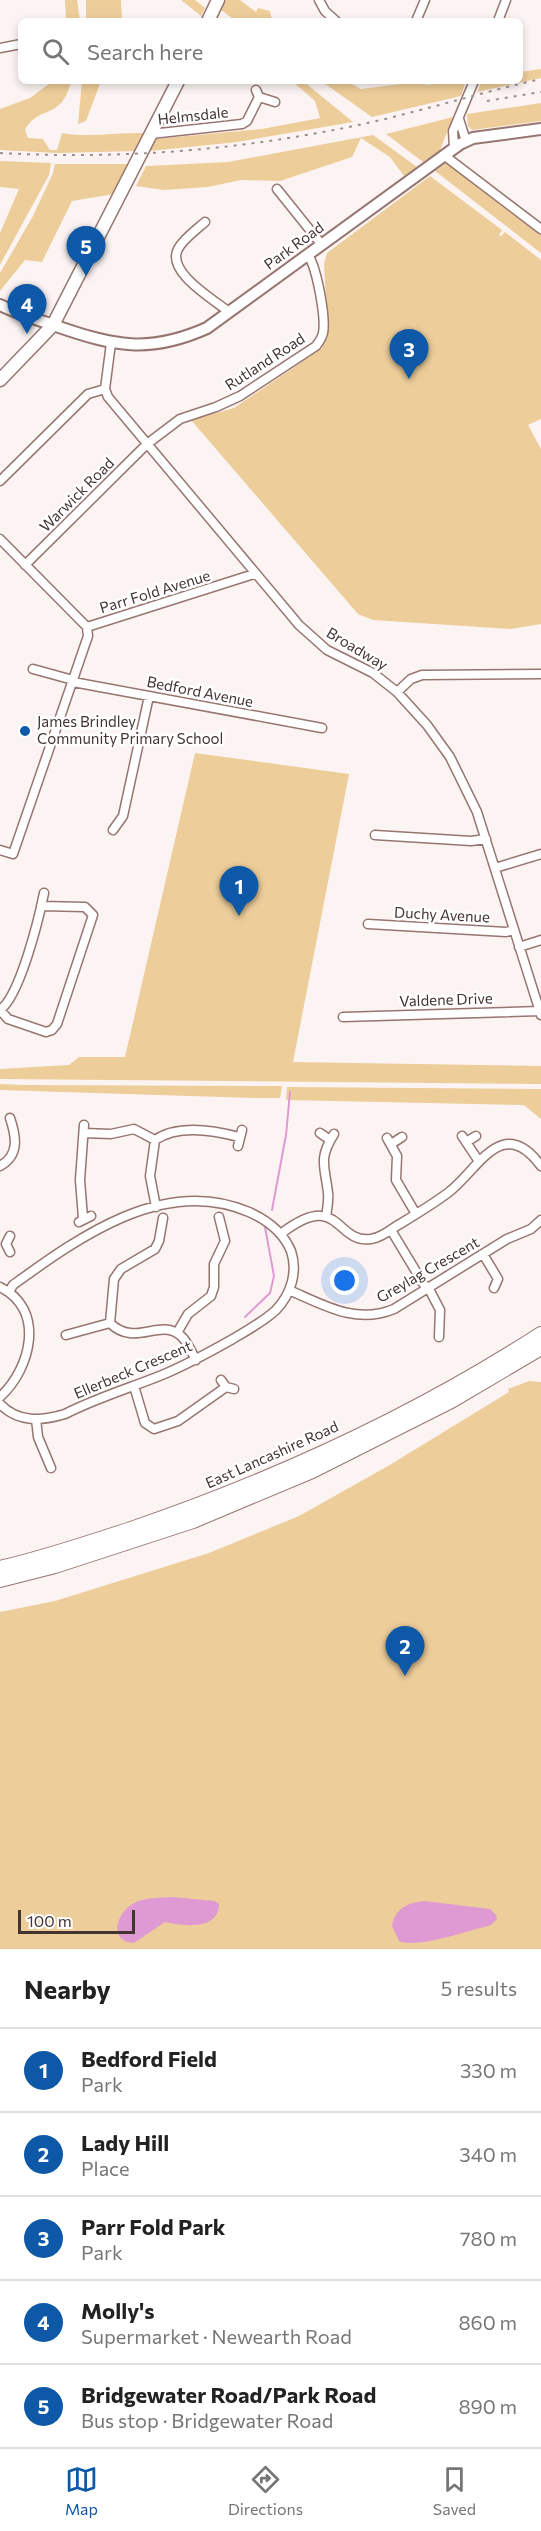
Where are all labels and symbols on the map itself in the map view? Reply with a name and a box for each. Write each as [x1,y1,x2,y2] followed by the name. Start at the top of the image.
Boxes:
[157,102,229,128] street label: Helmsdale
[260,218,327,273] street label: Park Road
[66,226,106,276] pin: 5
[8,284,46,334] pin: 4
[221,329,308,394] street label: Rutland Road
[390,330,428,379] pin: 3
[35,453,117,535] street label: Warwick Road
[97,566,212,616] street label: Parr Fold Avenue
[324,623,392,674] street label: Broadway
[145,672,255,710] street label: Bedford Avenue
[37,712,223,747] place label: James Brindley Community Primary School
[18,724,32,738] marker: James Brindley Community Primary School
[220,866,258,916] pin: 1
[394,903,490,926] street label: Duchy Avenue
[399,988,493,1010] street label: Valdene Drive
[373,1232,482,1306] street label: Greylag Crescent
[330,1266,359,1295] your location
[71,1336,194,1402] street label: Ellerbeck Crescent
[202,1417,341,1492] street label: East Lancashire Road
[386,1626,424,1676] pin: 2
[18,1907,135,1934] scale bar

